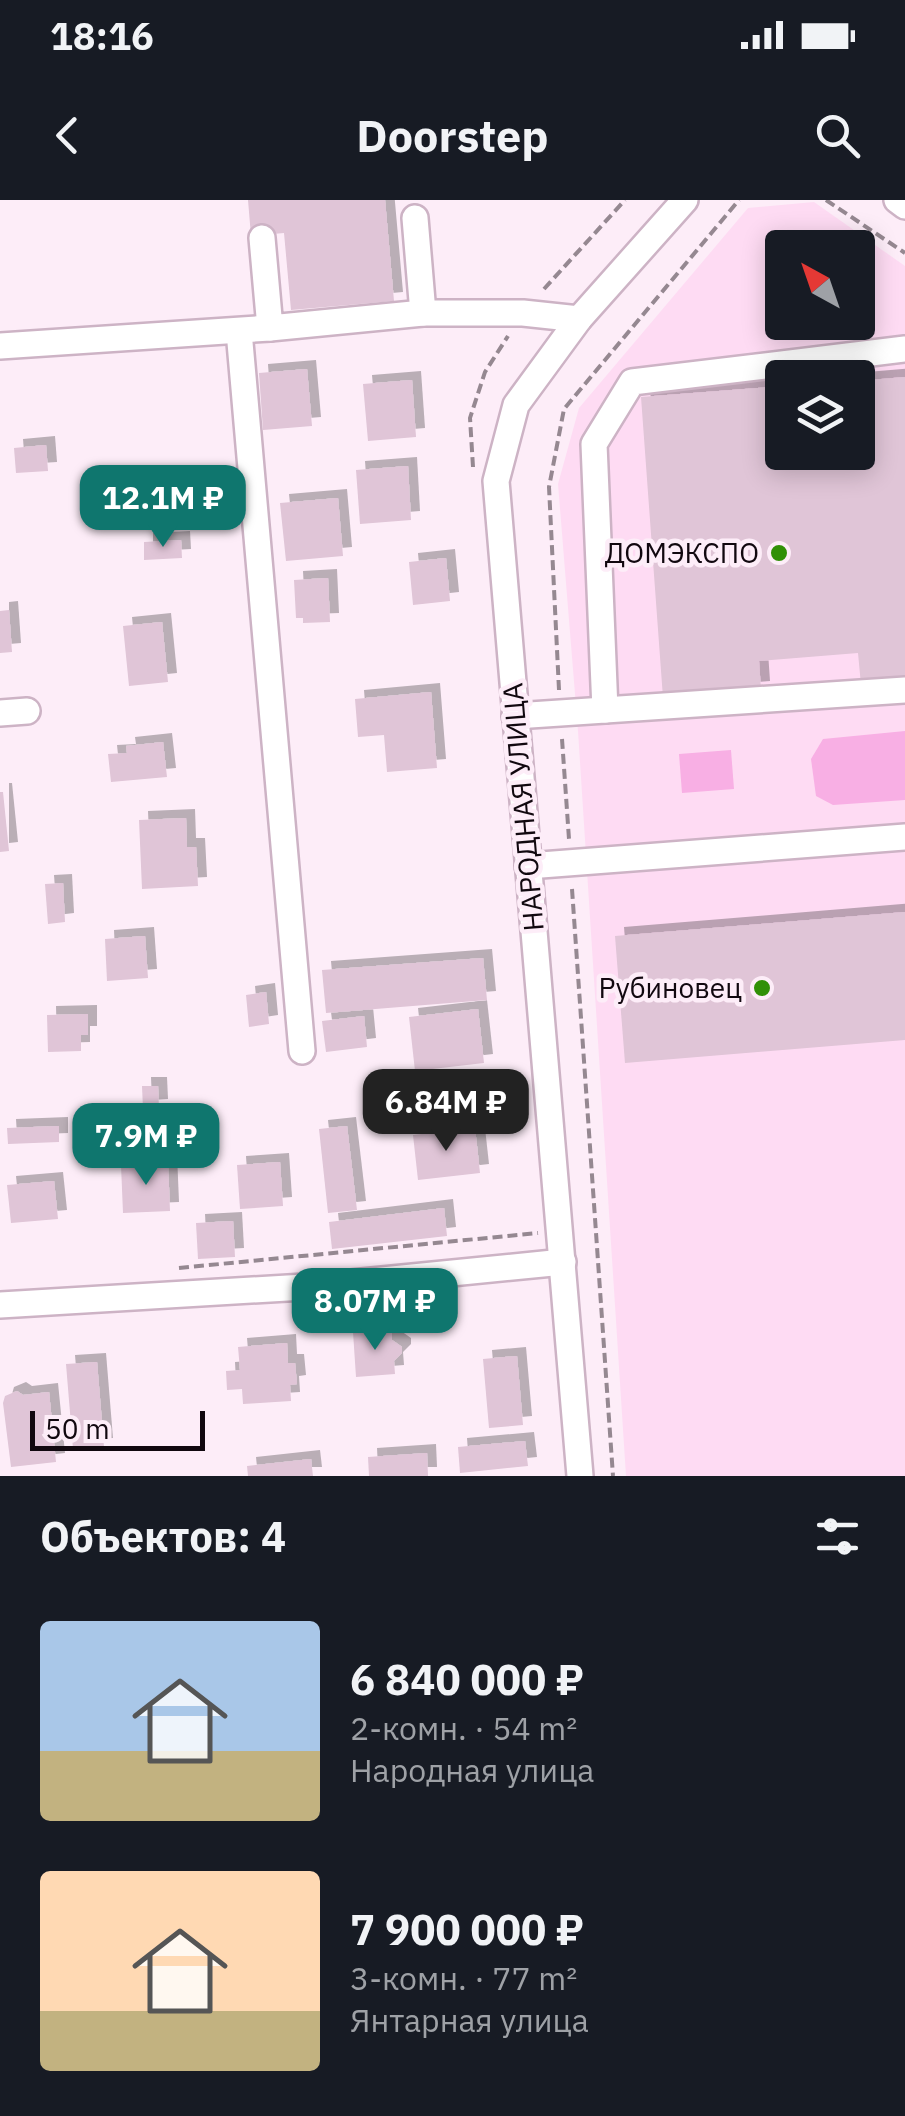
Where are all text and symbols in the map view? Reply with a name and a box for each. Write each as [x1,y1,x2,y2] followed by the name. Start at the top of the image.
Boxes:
[50,11,154,60] text: 18:16
[356,106,549,164] text: Doorstep
[40,108,95,163] icon: back
[810,108,865,163] icon: search
[765,230,875,340] north arrow
[765,230,875,470] map controls
[765,360,875,470] button: layers
[71,465,255,550] pin: 12.1M ₽
[102,476,224,518] text: 12.1M ₽
[605,534,759,571] place label: ДОМЭКСПО
[768,542,790,564] marker: ДОМЭКСПО
[493,681,552,933] street label: НАРОДНАЯ УЛИЦА
[598,969,742,1006] place label: Рубиновец
[751,977,773,999] marker: Рубиновец
[354,1069,538,1154] pin: 6.84M ₽
[385,1080,507,1122] text: 6.84M ₽
[65,1103,227,1188] pin: 7.9M ₽
[94,1114,198,1156] text: 7.9M ₽
[283,1268,467,1353] pin: 8.07M ₽
[314,1279,436,1321] text: 8.07M ₽
[30,1406,205,1450] scale bar
[45,1410,110,1447] text: 50 m
[40,1509,286,1564] text: Объектов: 4
[810,1509,865,1564] icon: filters
[350,1652,584,1707] text: 6 840 000 ₽
[120,1661,240,1781] icon: home
[350,1707,577,1749] text: 2-комн. · 54 m²
[350,1749,594,1791] text: Народная улица
[350,1902,584,1957] text: 7 900 000 ₽
[120,1911,240,2031] icon: home
[350,1957,577,1999] text: 3-комн. · 77 m²
[350,1999,589,2041] text: Янтарная улица

